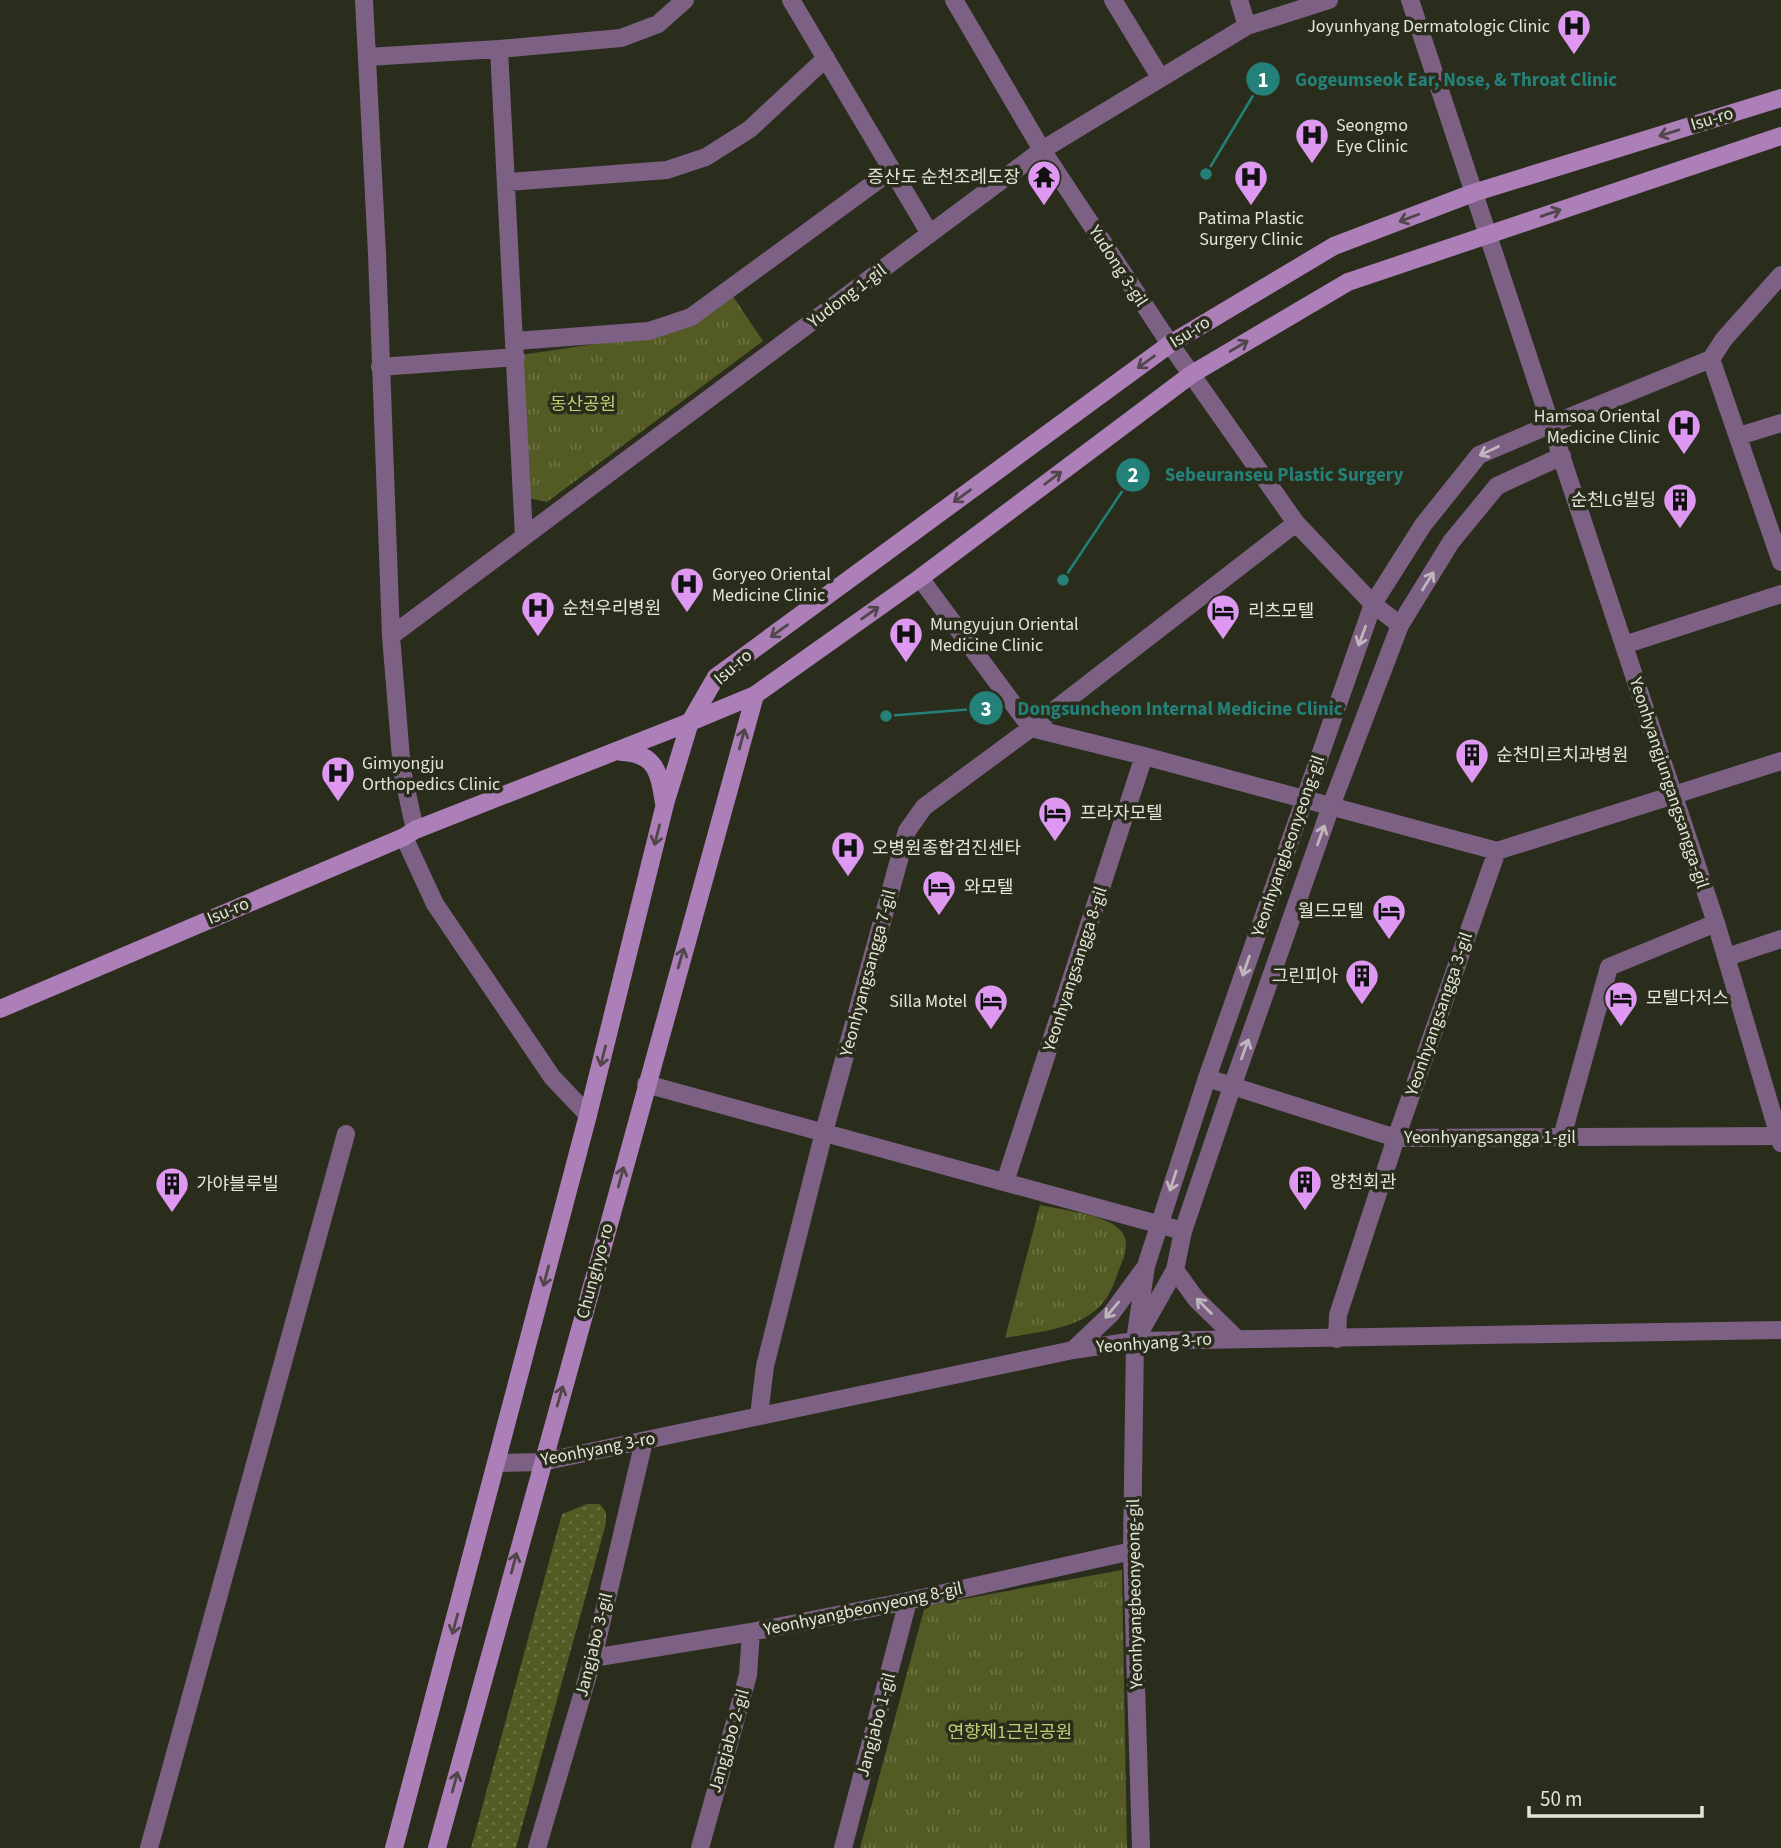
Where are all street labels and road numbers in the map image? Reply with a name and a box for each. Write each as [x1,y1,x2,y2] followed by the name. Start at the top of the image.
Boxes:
[1688,101,1736,137] street label: Isu-ro
[1082,219,1154,312] street label: Yudong 3-gil
[802,258,892,334] street label: Yudong 1-gil
[1165,310,1215,354] street label: Isu-ro
[708,643,758,691] street label: Isu-ro
[1623,673,1715,892] street label: Yeonhyangjungangsangga-gil
[1245,752,1331,941] street label: Yeonhyangbeonyeong-gil
[1036,883,1113,1056] street label: Yeonhyangsangga 8-gil
[833,887,902,1060] street label: Yeonhyangsangga 7-gil
[203,891,253,931] street label: Isu-ro
[1399,929,1479,1100] street label: Yeonhyangsangga 3-gil
[1403,1125,1576,1150] street label: Yeonhyangsangga 1-gil
[570,1220,620,1322] street label: Chunghyo-ro
[1094,1326,1213,1360] street label: Yeonhyang 3-ro
[538,1426,657,1473] street label: Yeonhyang 3-ro
[1121,1499,1149,1690] street label: Yeonhyangbeonyeong-gil
[760,1576,965,1643] street label: Yeonhyangbeonyeong 8-gil
[569,1590,619,1700] street label: Jangjabo 3-gil
[850,1670,902,1780] street label: Jangjabo 1-gil
[702,1686,756,1796] street label: Jangjabo 2-gil

